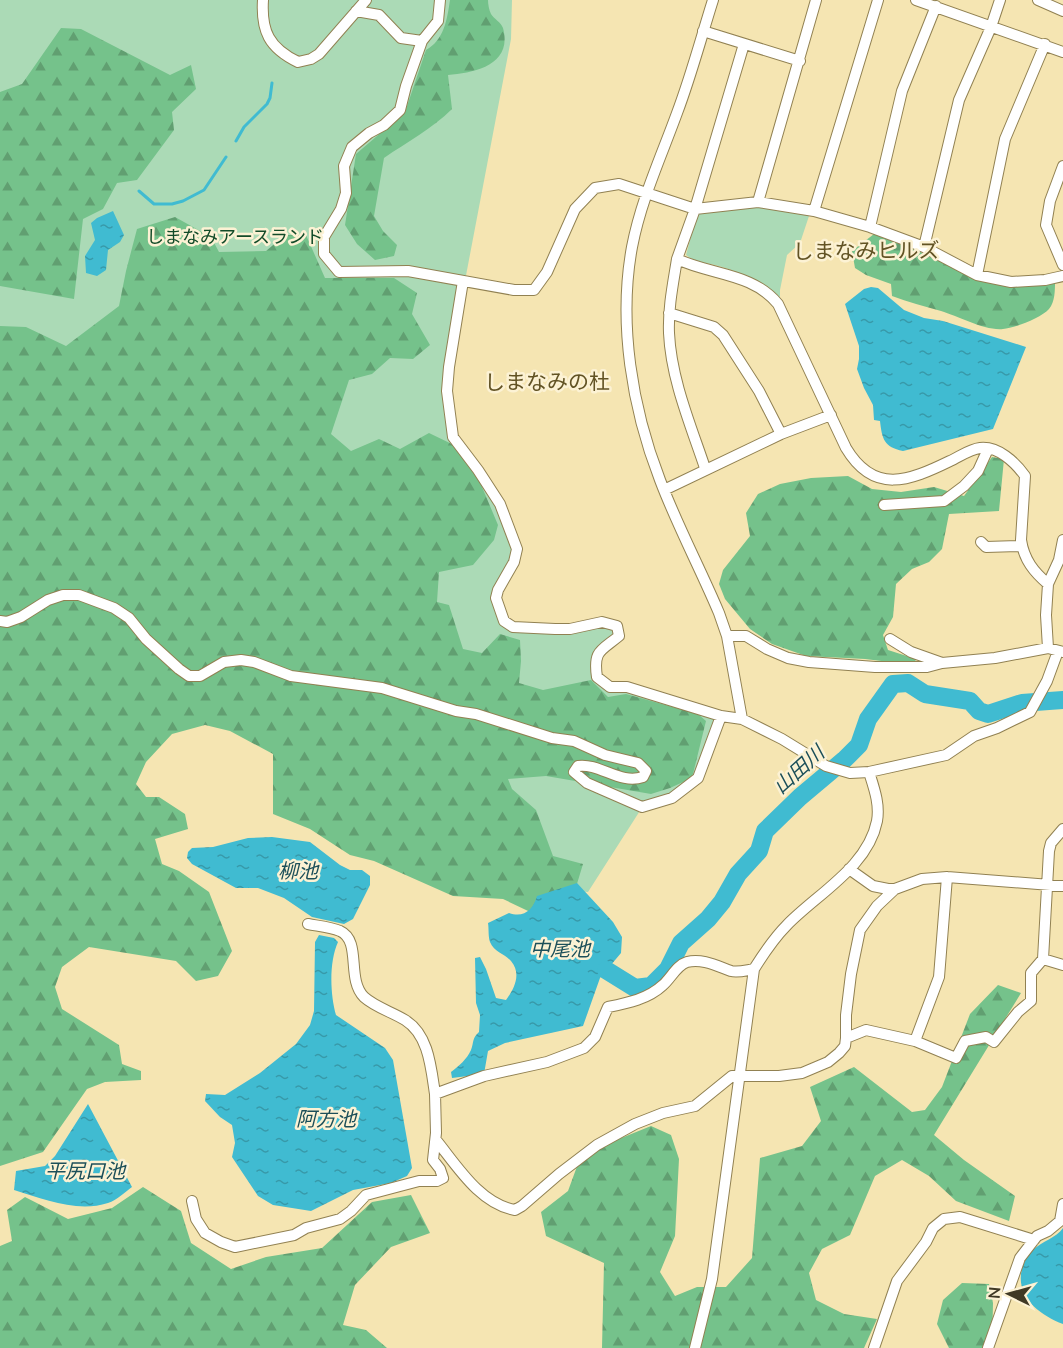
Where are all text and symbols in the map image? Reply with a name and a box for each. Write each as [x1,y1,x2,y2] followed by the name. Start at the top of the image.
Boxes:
[146,225,324,249] park label: しまなみアースランド
[793,237,940,265] district label: しまなみヒルズ
[484,368,610,396] district label: しまなみの杜
[768,739,832,800] water label: 山田川
[278,858,320,885] water label: 柳池
[530,936,592,963] water label: 中尾池
[296,1106,358,1133] water label: 阿方池
[45,1158,127,1185] water label: 平尻口池
[979,1264,1039,1324] north arrow
[984,1286,1007,1300] text: N

